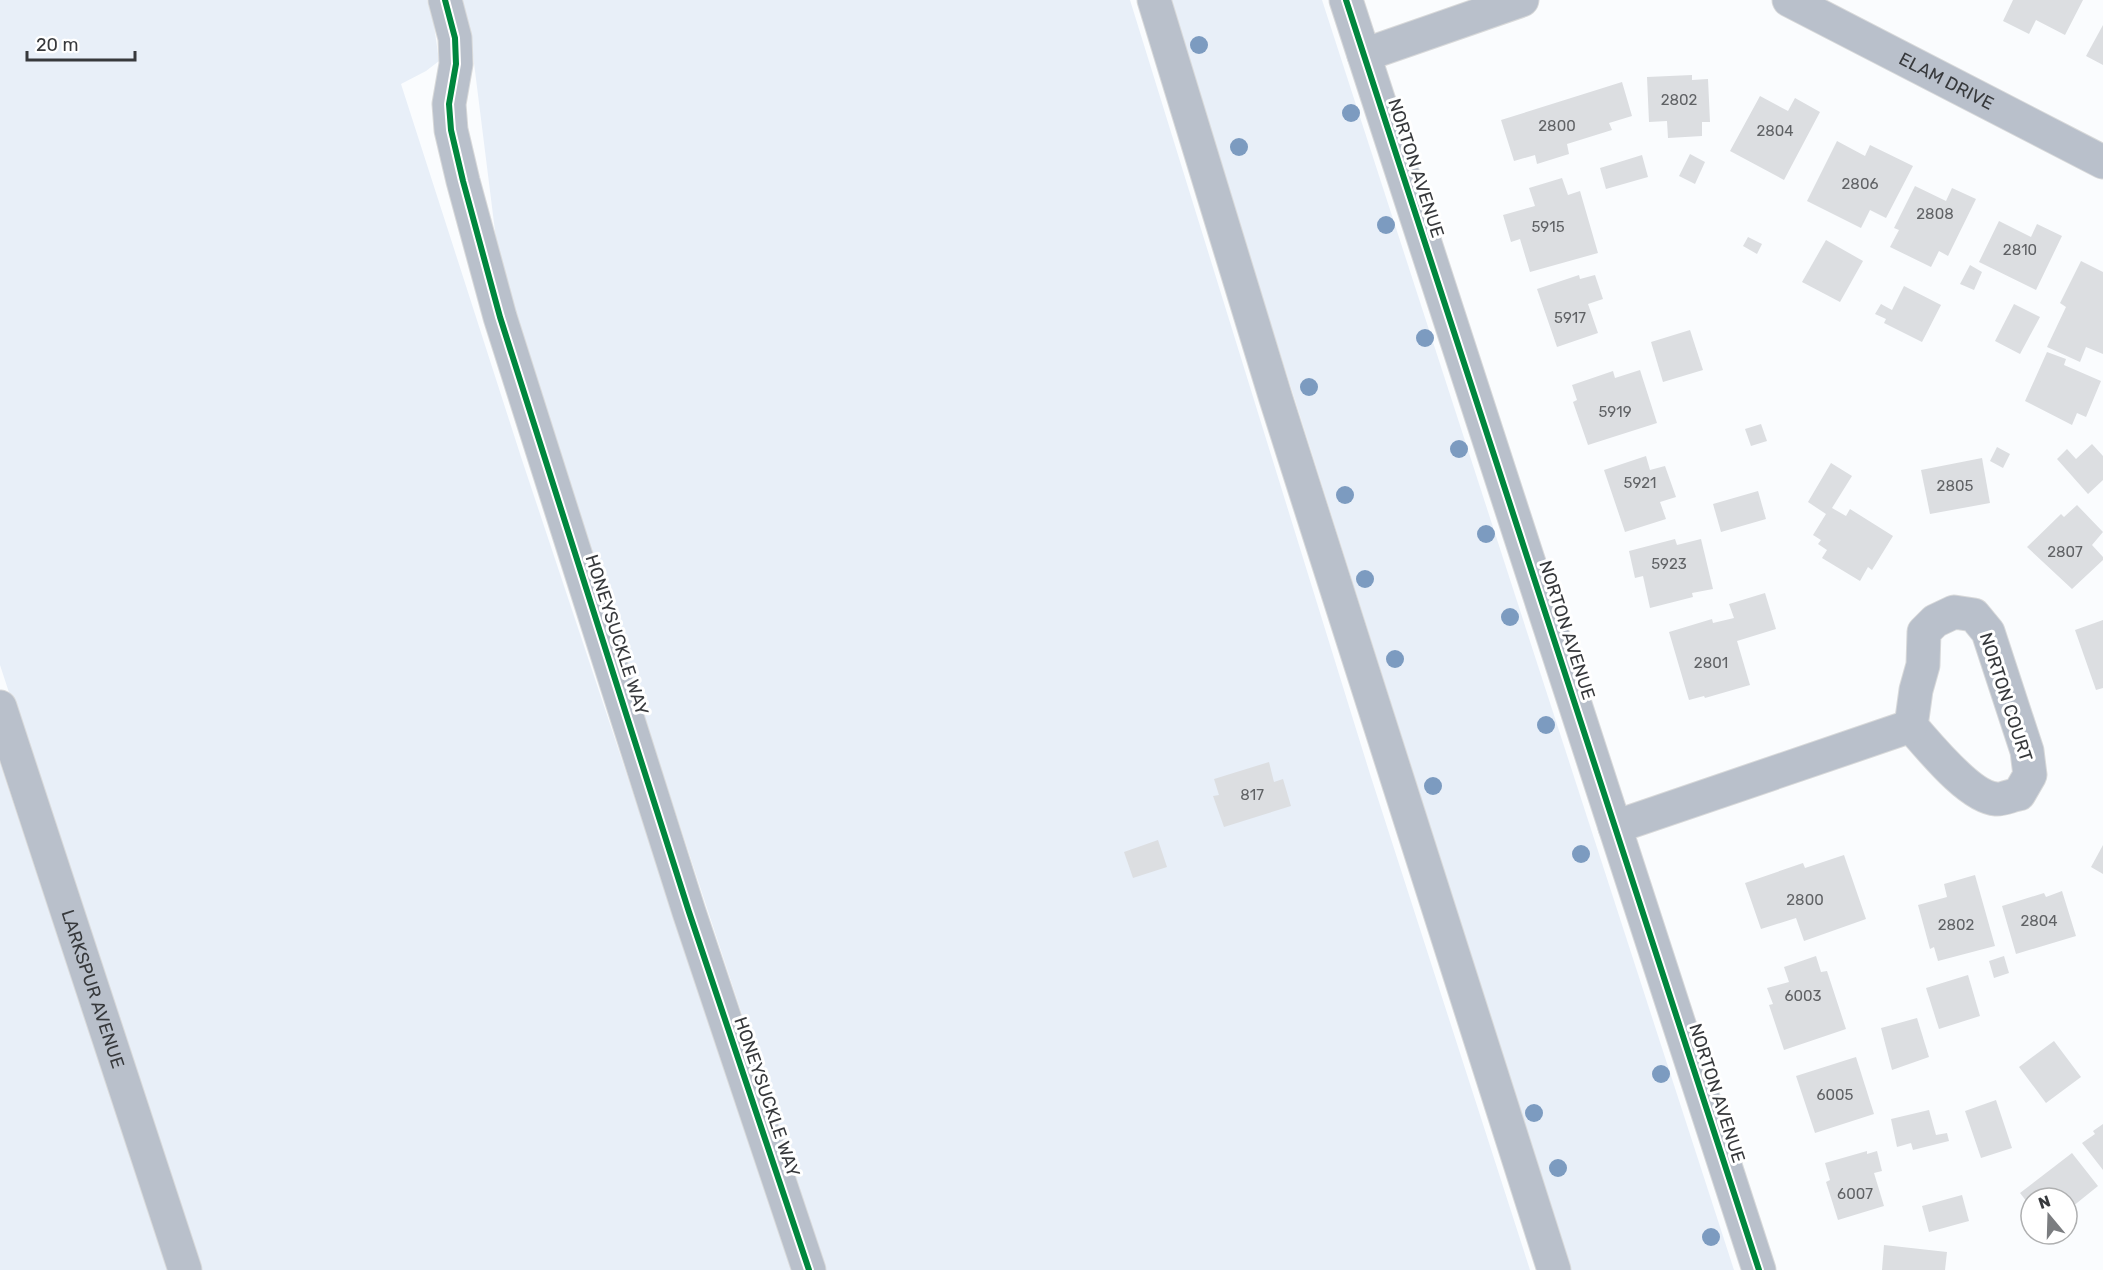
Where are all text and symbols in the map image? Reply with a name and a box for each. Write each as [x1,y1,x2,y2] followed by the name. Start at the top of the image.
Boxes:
[27,24,135,62] scale bar
[36,34,78,56] text: 20 m
[1895,48,1997,115] street label: ELAM DRIVE
[1661,91,1698,109] house number: 2802
[1383,96,1449,240] street label: NORTON AVENUE
[1538,117,1576,135] house number: 2800
[1756,122,1794,140] house number: 2804
[1842,175,1878,193] house number: 2806
[1916,205,1954,223] house number: 2808
[1531,218,1565,236] house number: 5915
[2003,241,2037,259] house number: 2810
[1554,309,1586,327] house number: 5917
[1598,403,1632,421] house number: 5919
[1623,474,1657,492] house number: 5921
[1937,477,1973,495] house number: 2805
[2047,543,2083,561] house number: 2807
[581,552,653,719] street label: HONEYSUCKLE WAY
[1651,555,1687,573] house number: 5923
[1534,558,1600,702] street label: NORTON AVENUE
[1975,630,2037,764] street label: NORTON COURT
[1694,654,1728,672] house number: 2801
[1240,786,1264,804] house number: 817
[1786,891,1824,909] house number: 2800
[56,907,129,1071] street label: LARKSPUR AVENUE
[2020,912,2058,930] house number: 2804
[1938,916,1975,934] house number: 2802
[1784,987,1822,1005] house number: 6003
[729,1014,805,1180] street label: HONEYSUCKLE WAY
[1684,1021,1750,1165] street label: NORTON AVENUE
[1816,1086,1854,1104] house number: 6005
[1837,1185,1873,1203] house number: 6007
[2019,1186,2079,1246] north arrow
[2036,1191,2053,1213] text: N

